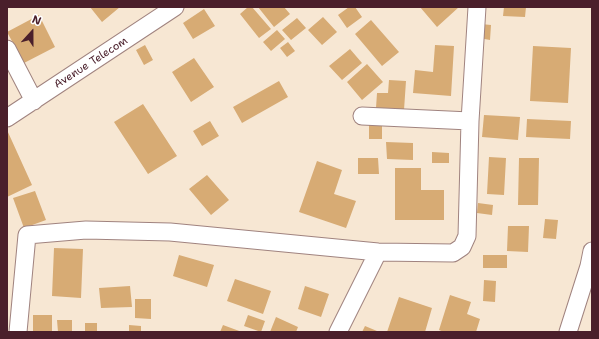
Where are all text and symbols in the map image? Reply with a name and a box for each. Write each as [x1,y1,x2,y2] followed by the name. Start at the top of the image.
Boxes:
[12,12,52,52] north arrow
[30,12,43,29] text: N
[52,34,130,92] street label: Avenue Telecom

